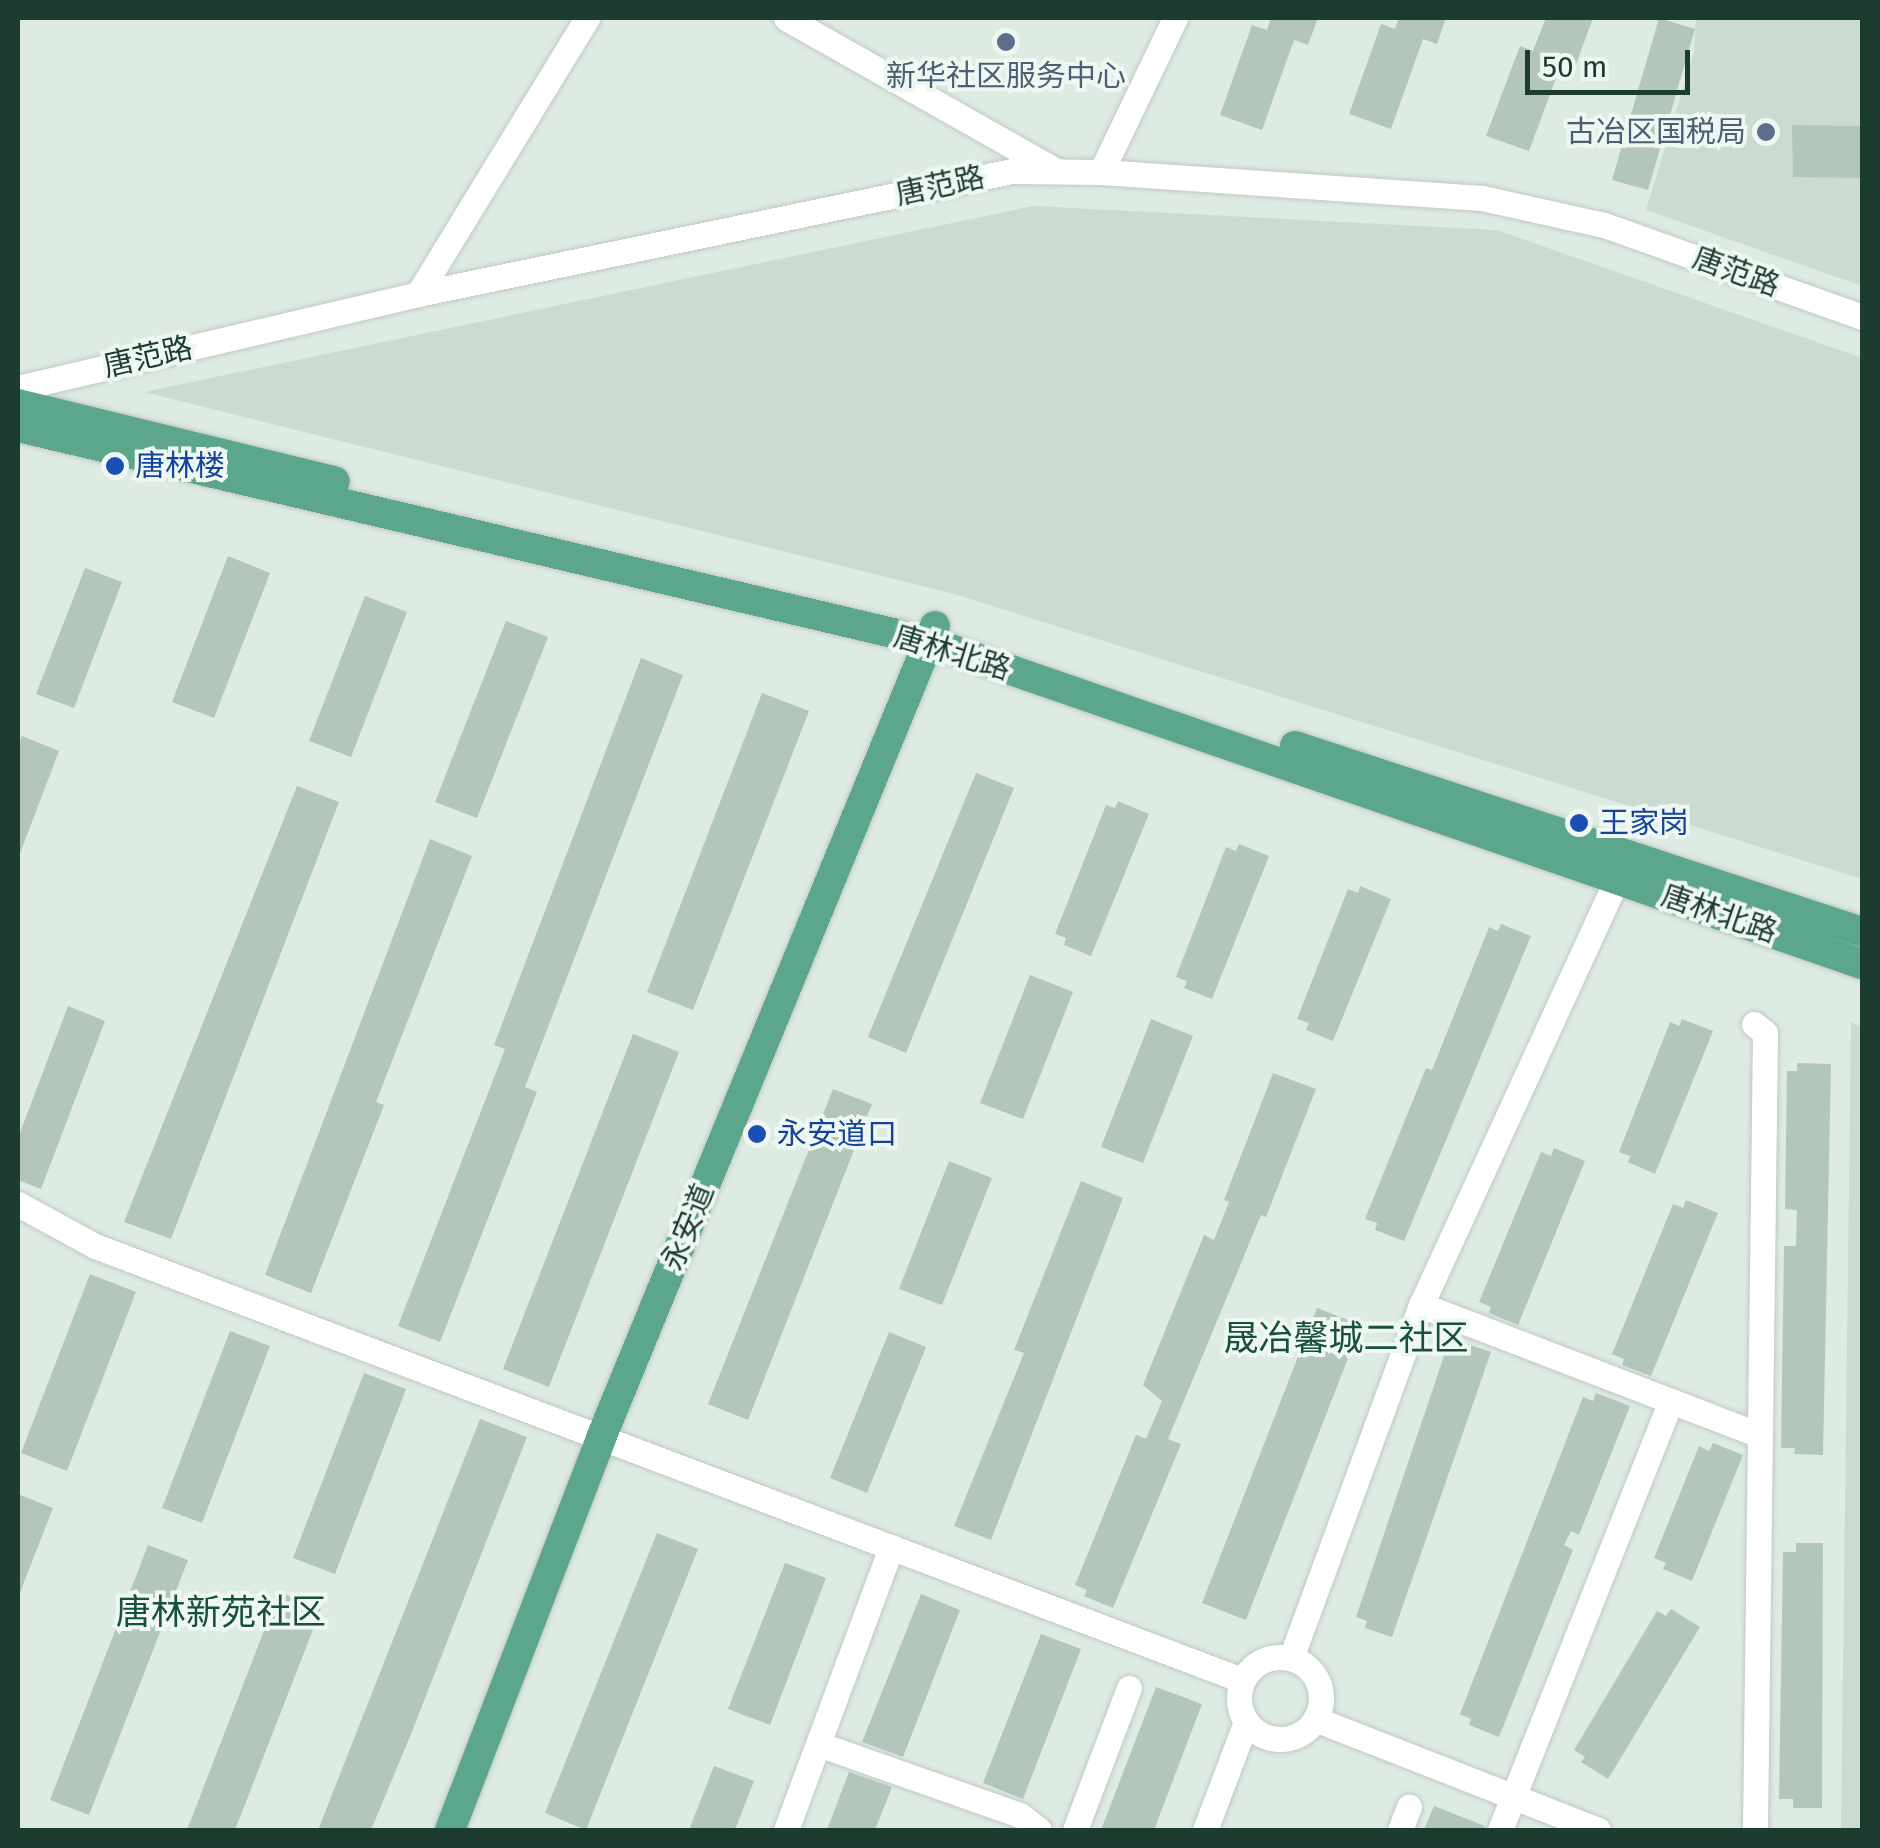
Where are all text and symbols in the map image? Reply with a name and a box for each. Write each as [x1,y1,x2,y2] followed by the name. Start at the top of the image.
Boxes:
[1530,30,1695,92] scale bar
[995,31,1017,53] marker: 新华社区服务中心
[1542,49,1607,85] text: 50 m
[886,58,1126,94] place label: 新华社区服务中心
[1566,114,1746,150] place label: 古冶区国税局
[1755,121,1777,143] marker: 古冶区国税局
[892,159,988,213] street label: 唐范路
[1688,240,1784,304] street label: 唐范路
[100,329,196,385] street label: 唐范路
[135,448,225,484] place label: 唐林楼
[104,455,126,477] marker: 唐林楼
[889,618,1015,688] street label: 唐林北路
[1599,805,1689,841] place label: 王家岗
[1568,812,1590,834] marker: 王家岗
[1656,877,1782,951] street label: 唐林北路
[777,1116,897,1152] place label: 永安道口
[746,1123,768,1145] marker: 永安道口
[654,1179,722,1275] street label: 永安道
[1224,1317,1468,1359] district label: 晟冶馨城二社区
[116,1591,326,1633] district label: 唐林新苑社区

